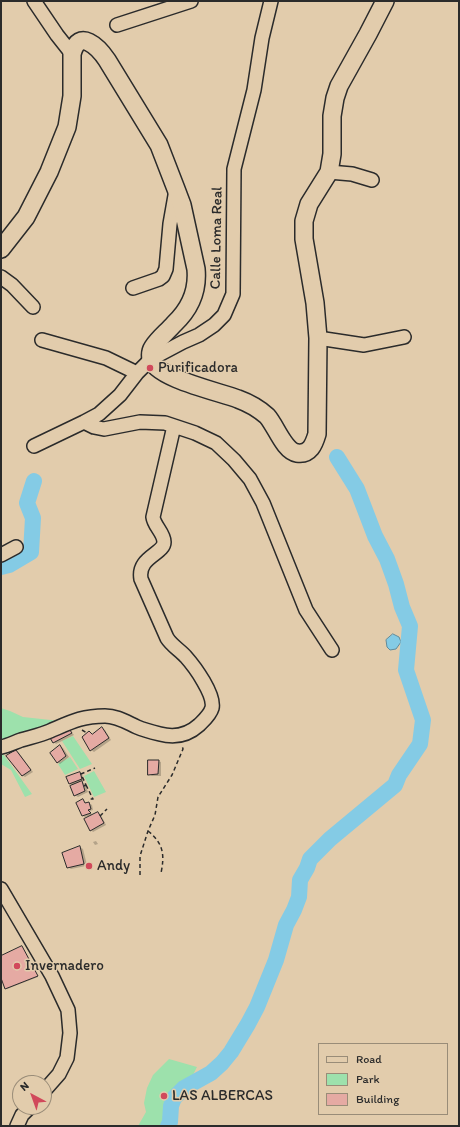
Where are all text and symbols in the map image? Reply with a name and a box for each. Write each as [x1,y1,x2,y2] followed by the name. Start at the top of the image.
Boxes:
[207,186,227,290] street label: Calle Loma Real
[158,359,238,377] place label: Purificadora
[145,363,155,373] marker: Purificadora
[97,857,130,875] place label: Andy
[84,861,94,871] marker: Andy
[25,957,104,975] place label: Invernadero
[12,961,22,971] marker: Invernadero
[318,1043,448,1115] legend
[356,1052,382,1066] text: Road
[356,1072,380,1086] text: Park
[12,1075,52,1115] north arrow
[17,1079,32,1094] text: N
[172,1087,273,1105] place label: LAS ALBERCAS
[159,1091,169,1101] marker: LAS ALBERCAS
[356,1092,399,1106] text: Building

